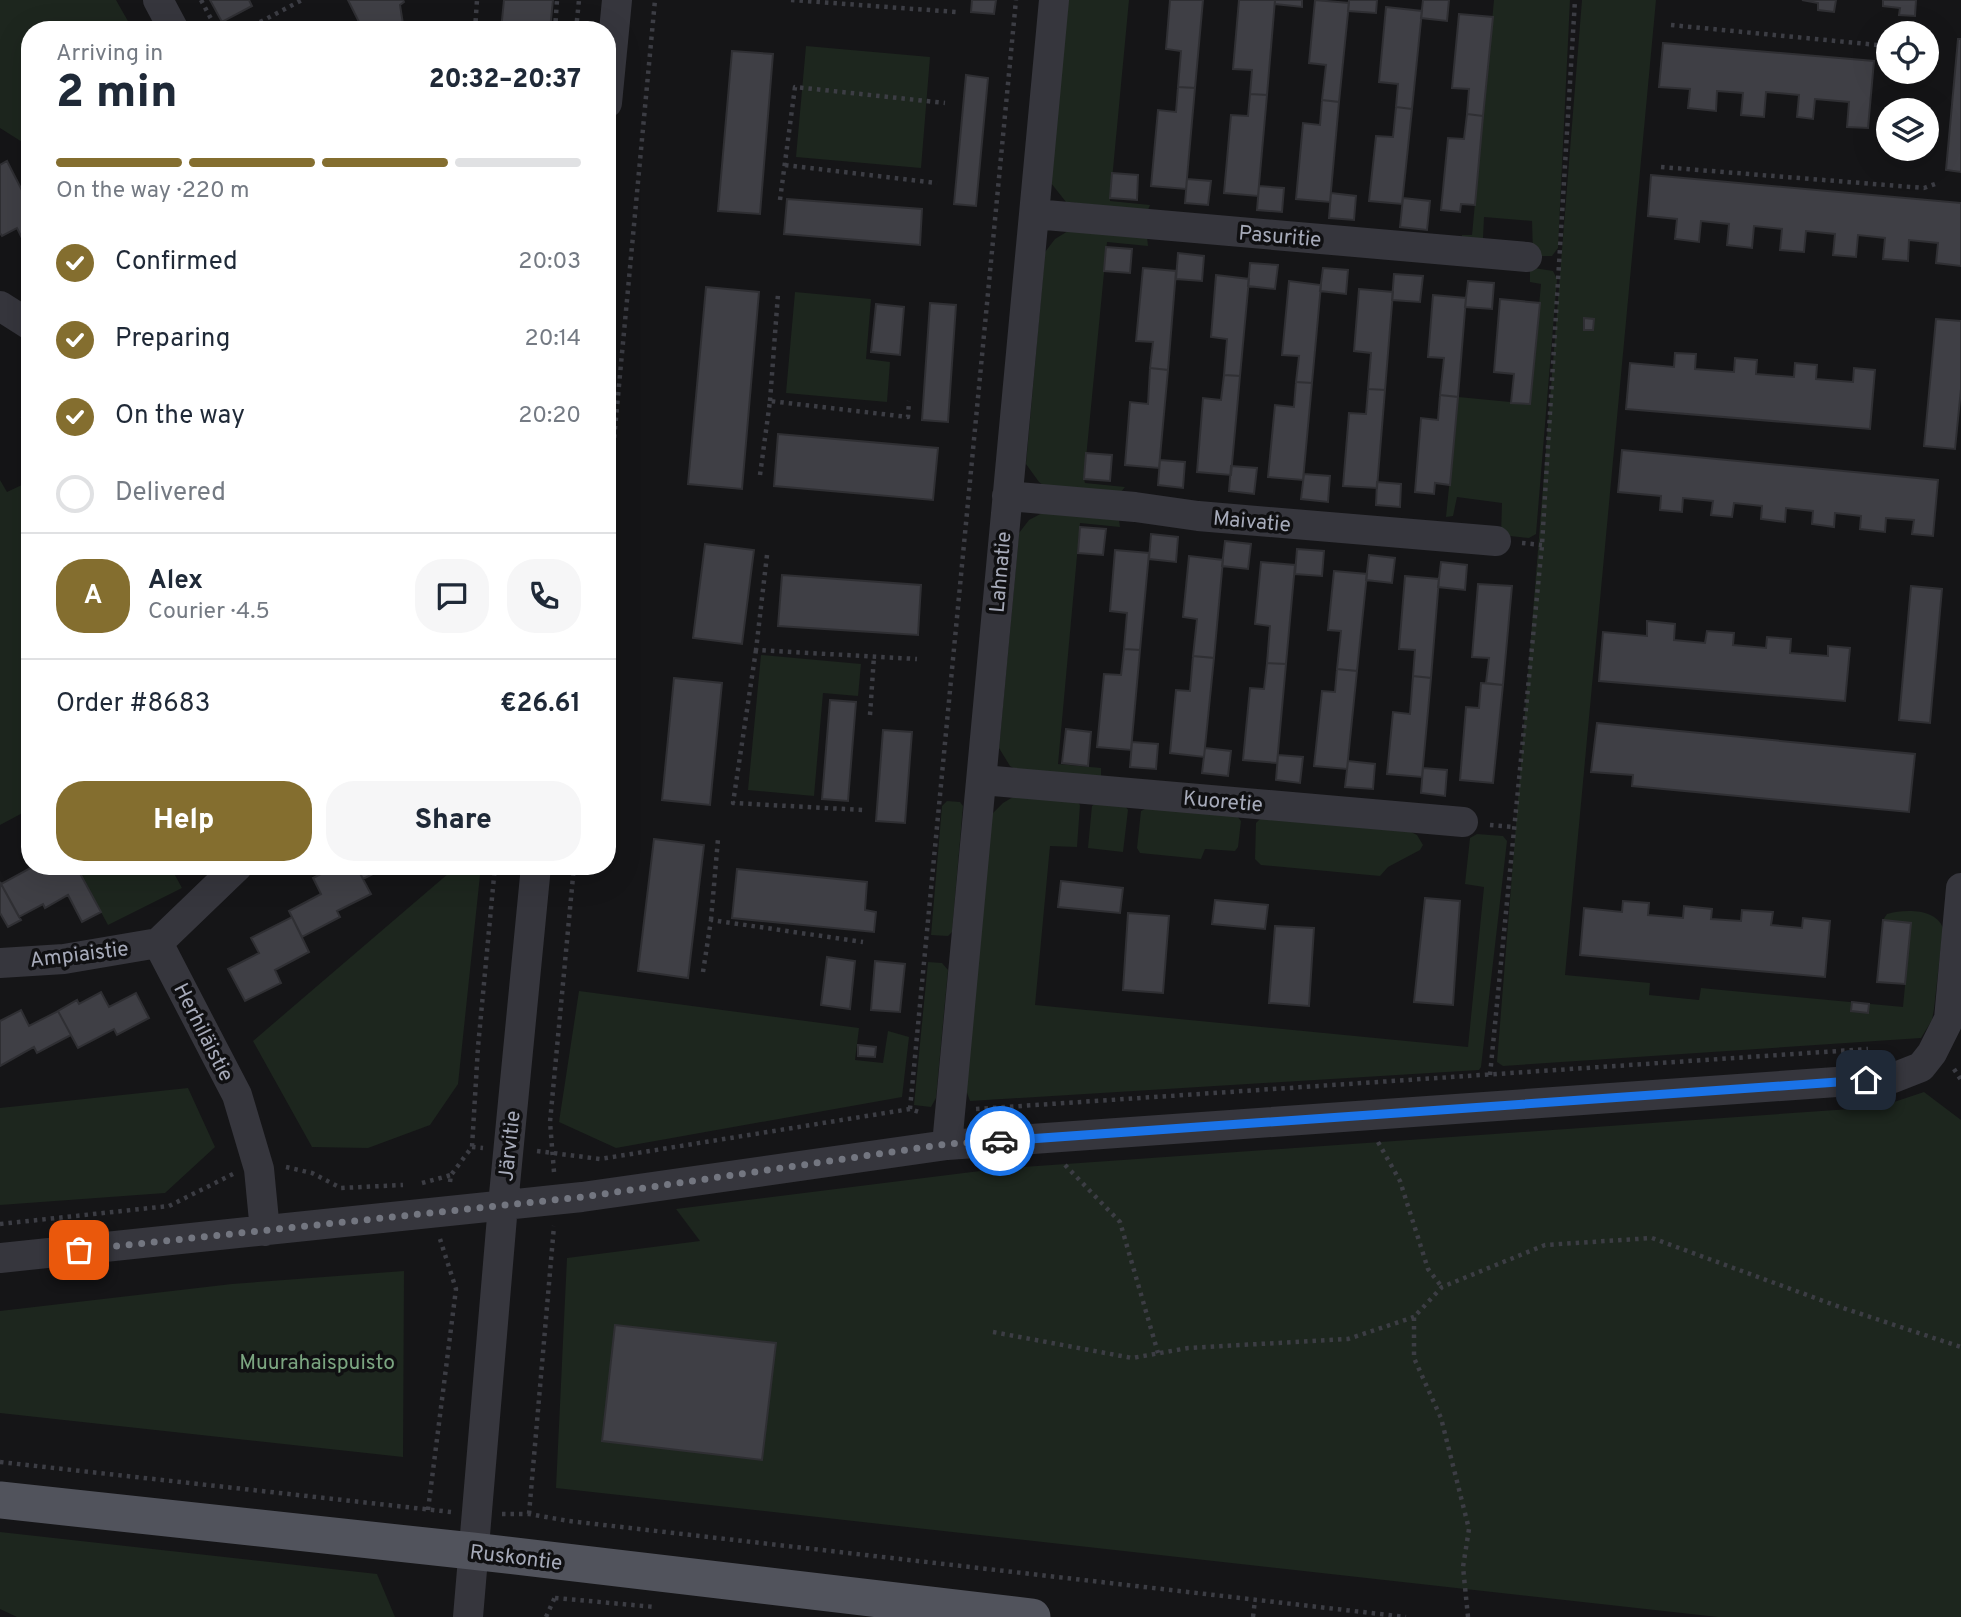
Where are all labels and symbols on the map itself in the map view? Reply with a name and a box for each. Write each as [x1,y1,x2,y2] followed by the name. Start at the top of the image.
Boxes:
[1237,220,1322,255] street label: Pasuritie
[1212,506,1292,539] street label: Maivatie
[984,530,1019,614] street label: Lahnatie
[1182,786,1264,819] street label: Kuoretie
[28,936,130,975] street label: Ampiaistie
[166,979,239,1087] street label: Herhiläistie
[1836,1050,1896,1110] pin
[965,1106,1035,1176] courier
[493,1109,528,1183] street label: Järvitie
[49,1220,109,1280] pin
[239,1350,395,1377] park label: Muurahaispuisto
[468,1539,564,1578] street label: Ruskontie

